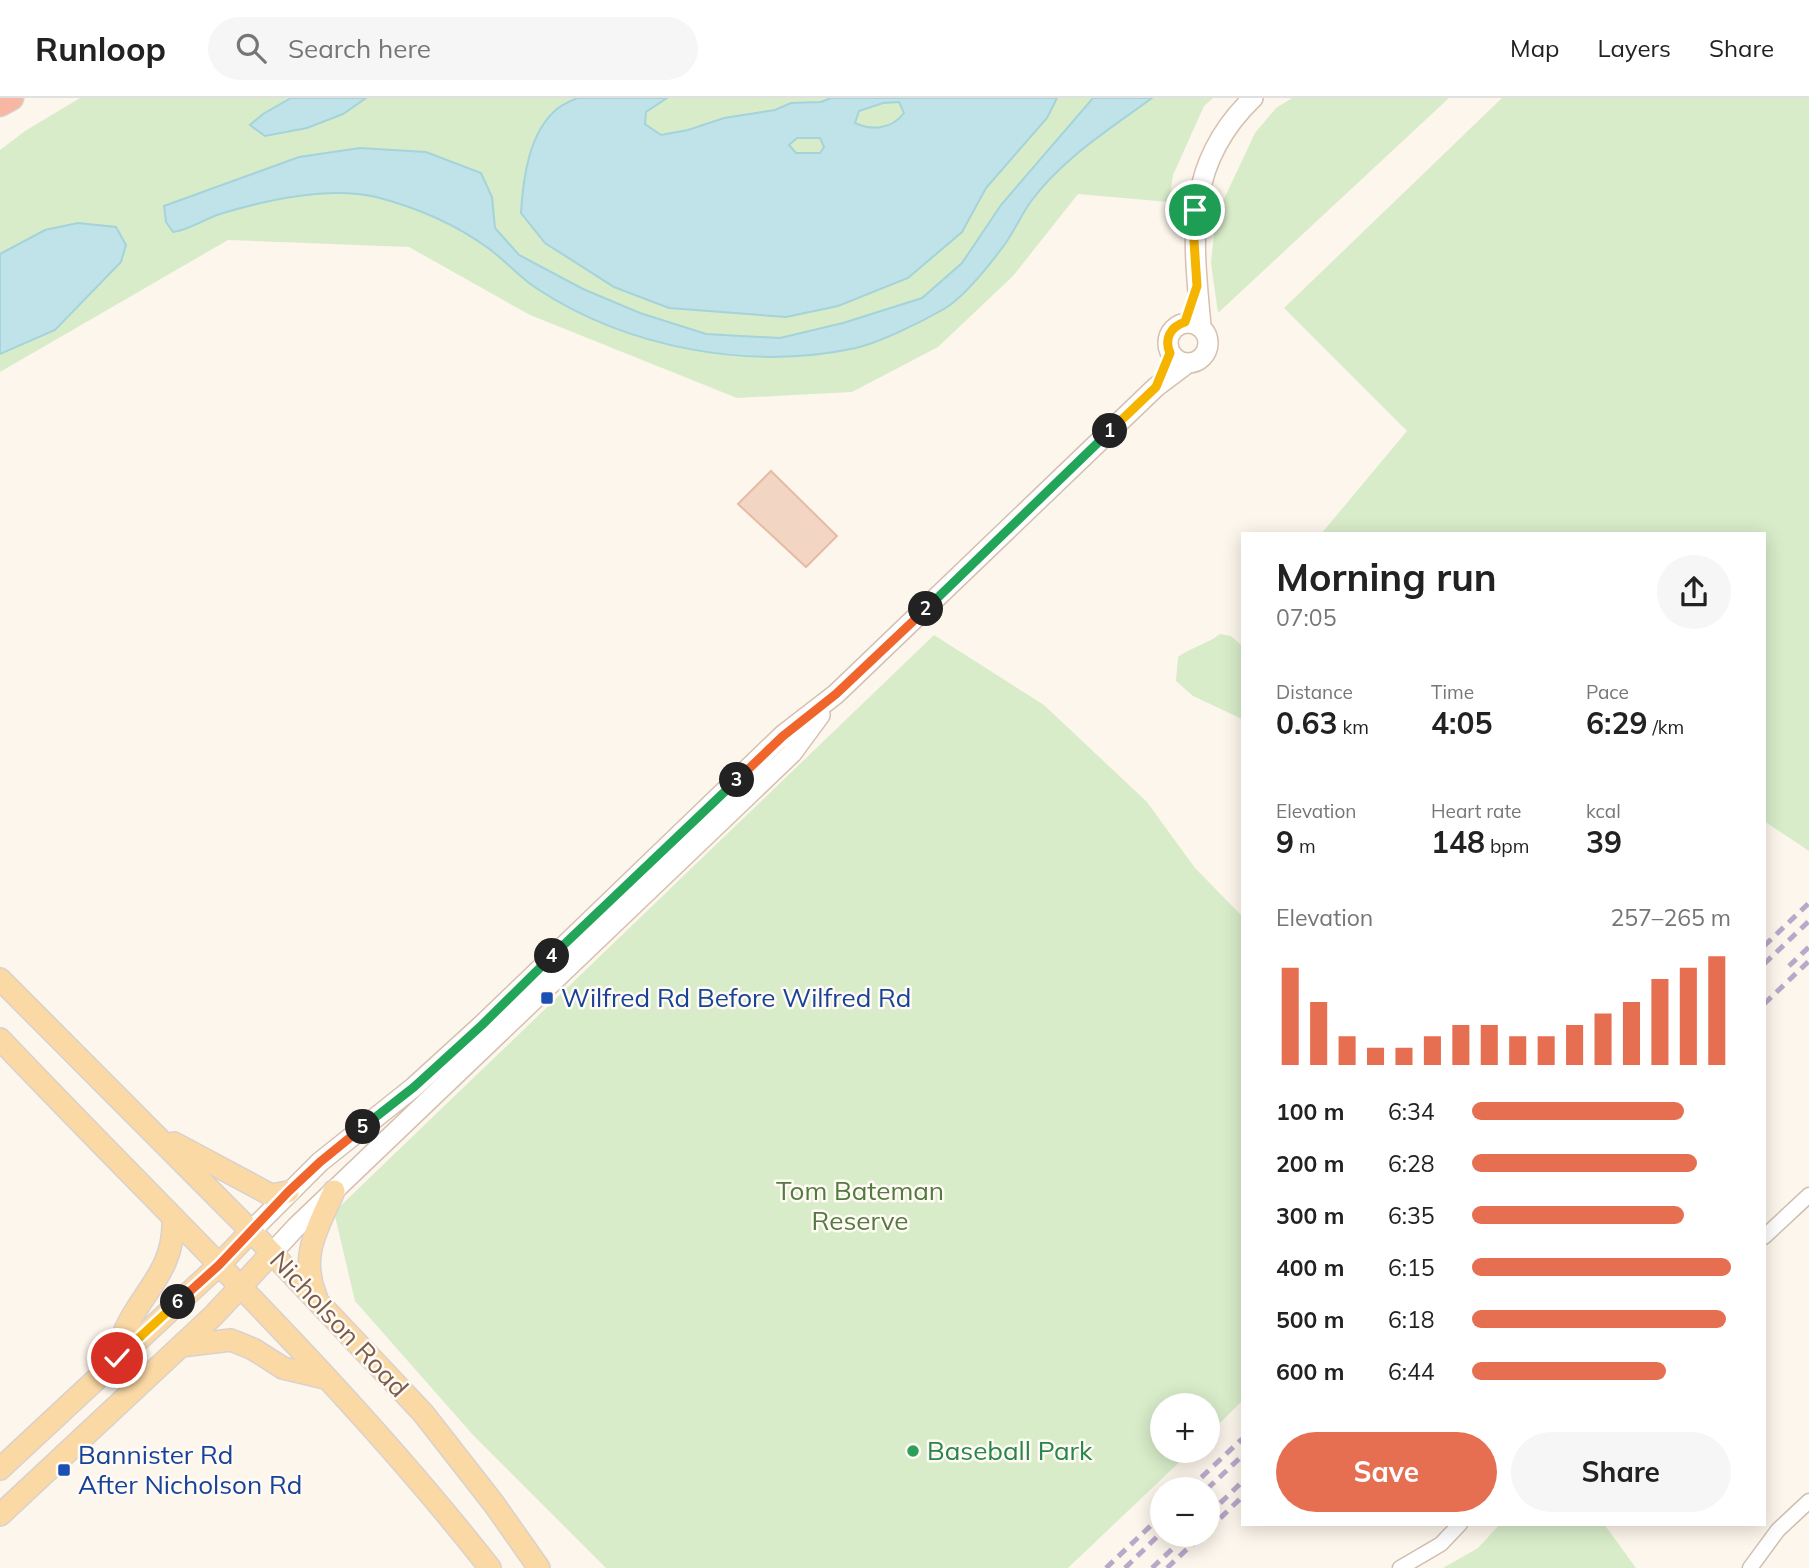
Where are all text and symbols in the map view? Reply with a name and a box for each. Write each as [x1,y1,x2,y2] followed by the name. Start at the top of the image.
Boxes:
[208,17,698,80] search box
[35,28,166,69] text: Runloop
[232,29,270,67] icon: search
[288,32,431,65] text: Search here
[1510,33,1559,63] text: Map
[1597,33,1671,63] text: Layers
[1709,33,1774,63] text: Share
[1165,180,1225,240] pin
[1176,191,1214,229] icon: arrive
[1092,414,1128,448] pin: 1
[1104,418,1115,442] text: 1
[1276,553,1497,601] text: Morning run
[1657,555,1731,629] button: share
[908,592,944,626] pin: 2
[920,596,931,620] text: 2
[1276,603,1336,632] text: 07:05
[1276,680,1353,704] text: Distance
[1431,680,1474,704] text: Time
[1586,680,1629,704] text: Pace
[1276,704,1337,742] text: 0.63
[1431,704,1492,742] text: 4:05
[1586,704,1647,742] text: 6:29
[1337,715,1369,739] text: km
[1647,715,1684,739] text: /km
[720,762,754,798] pin: 3
[731,767,742,791] text: 3
[1276,799,1356,823] text: Elevation
[1431,799,1521,823] text: Heart rate
[1586,799,1621,823] text: kcal
[1276,823,1294,861] text: 9
[1431,823,1485,861] text: 148
[1586,823,1622,861] text: 39
[1294,834,1316,858] text: m
[1485,834,1529,858] text: bpm
[1276,903,1373,932] text: Elevation
[1610,903,1731,932] text: 257–265 m
[534,938,570,974] pin: 4
[546,943,557,967] text: 4
[561,981,911,1014] place label: Wilfred Rd Before Wilfred Rd
[539,990,555,1006] marker: Wilfred Rd Before Wilfred Rd
[1276,1097,1344,1126] text: 100 m
[1388,1097,1435,1126] text: 6:34
[346,1110,380,1144] pin: 5
[357,1114,368,1138] text: 5
[1276,1149,1344,1178] text: 200 m
[1388,1149,1435,1178] text: 6:28
[776,1174,944,1237] park label: Tom Bateman Reserve
[1276,1201,1344,1230] text: 300 m
[1388,1201,1435,1230] text: 6:35
[263,1244,416,1404] street label: Nicholson Road
[1276,1253,1344,1282] text: 400 m
[1388,1253,1435,1282] text: 6:15
[160,1284,196,1320] pin: 6
[172,1289,183,1313] text: 6
[1276,1305,1344,1334] text: 500 m
[1388,1305,1435,1334] text: 6:18
[87,1328,147,1388] pin
[98,1339,136,1377] icon: check
[1276,1357,1344,1386] text: 600 m
[1388,1357,1435,1386] text: 6:44
[1150,1393,1220,1547] map controls
[1150,1393,1220,1463] button: +
[1276,1432,1497,1512] button: Save
[1511,1432,1731,1512] button: Share
[927,1434,1093,1467] place label: Baseball Park
[78,1438,302,1501] place label: Bannister Rd After Nicholson Rd
[905,1443,921,1459] marker: Baseball Park
[56,1462,72,1478] marker: Bannister Rd After Nicholson Rd
[1150,1477,1220,1547] button: −

